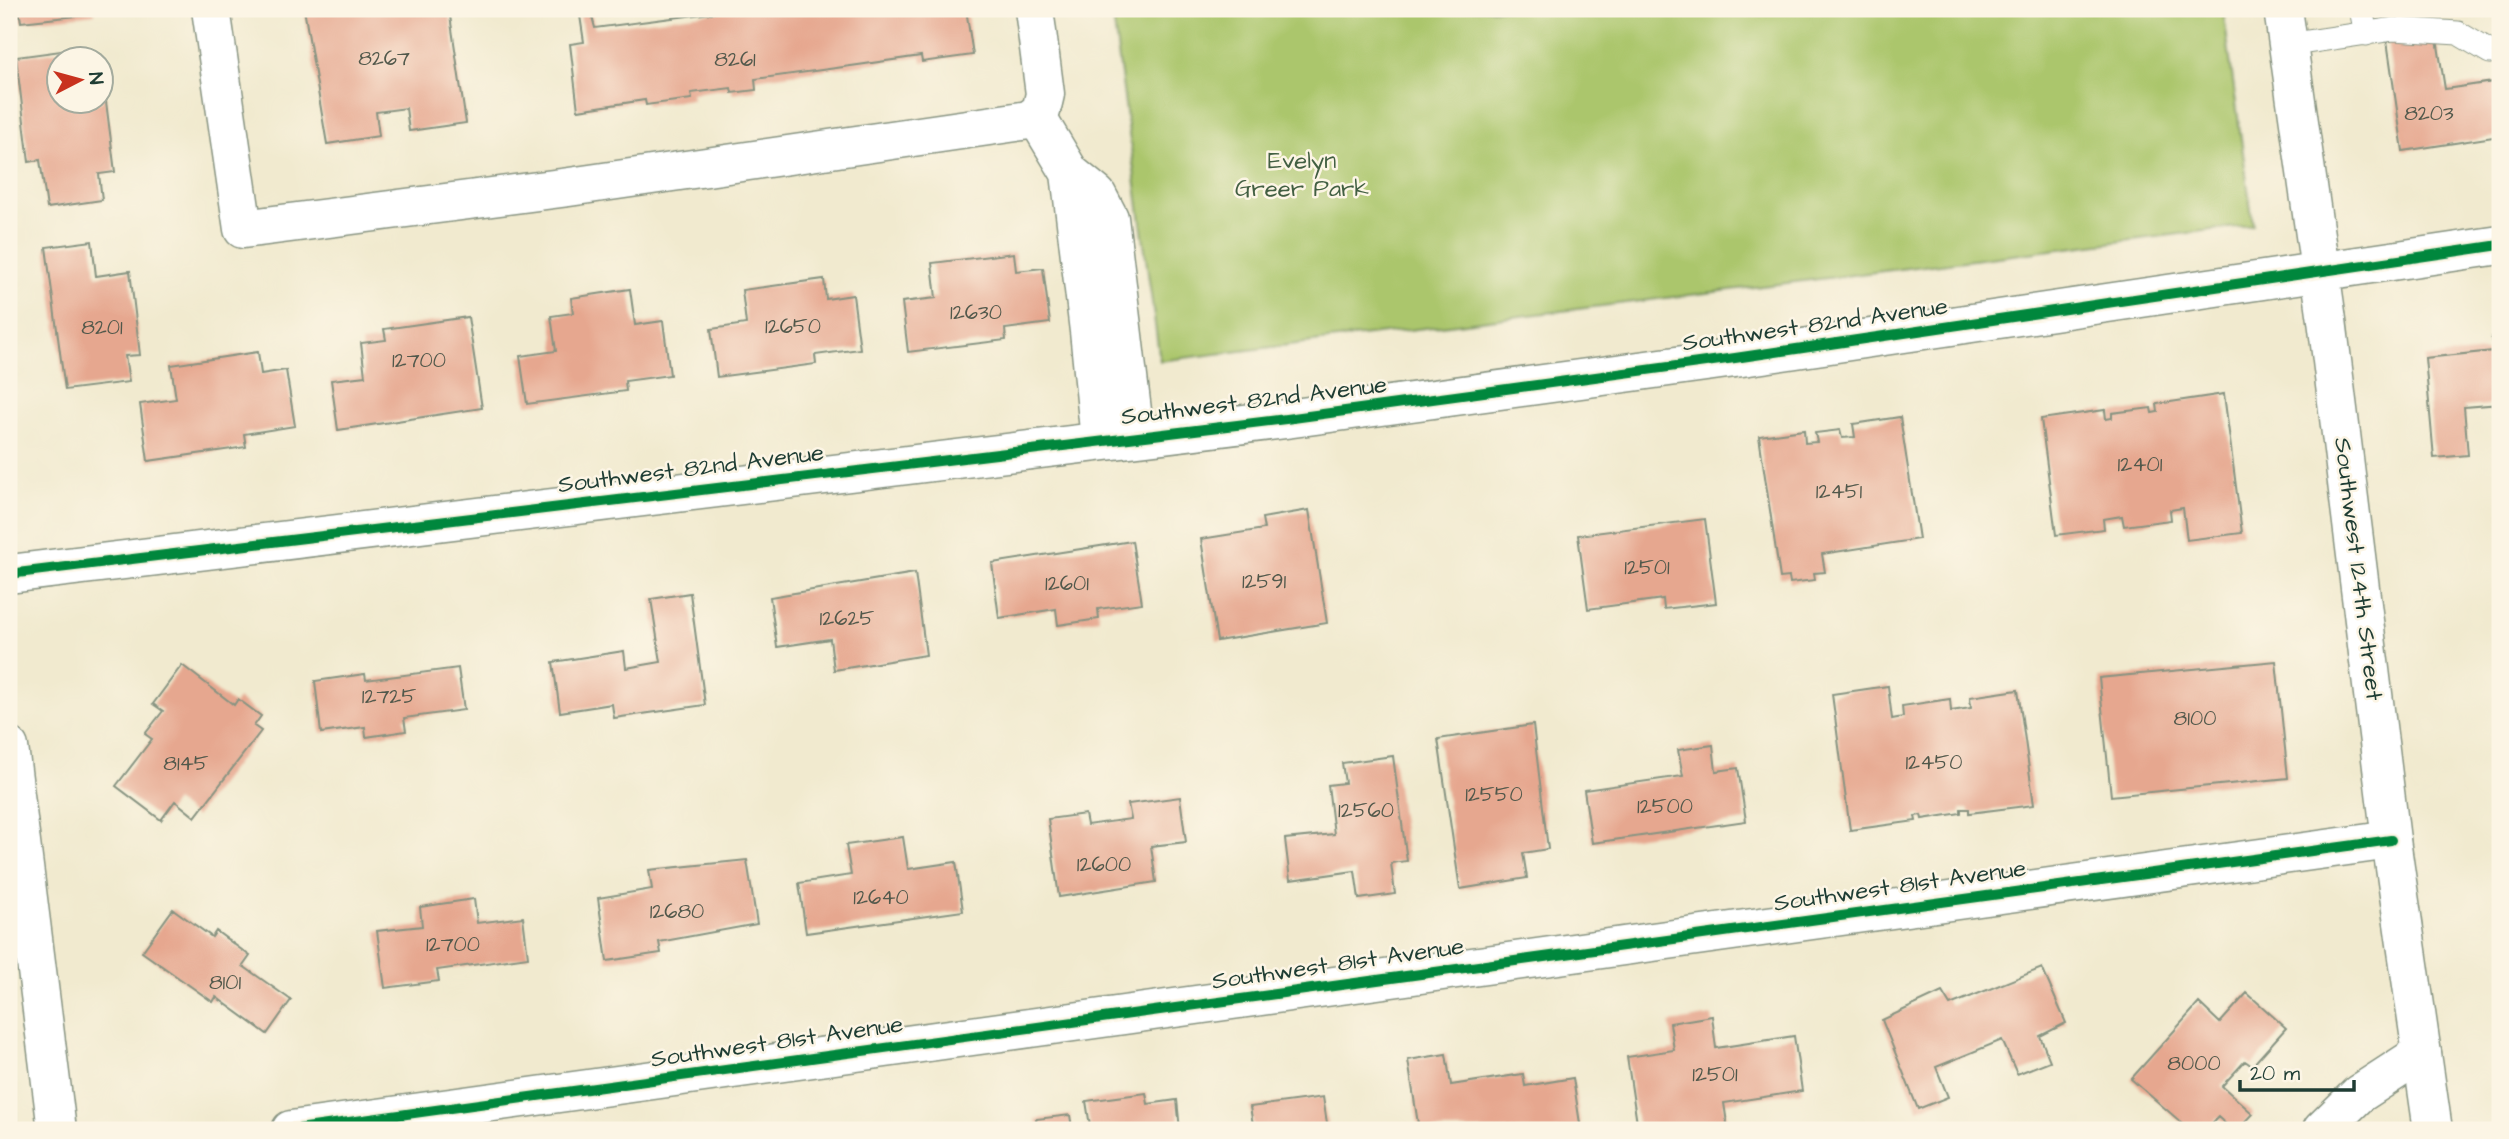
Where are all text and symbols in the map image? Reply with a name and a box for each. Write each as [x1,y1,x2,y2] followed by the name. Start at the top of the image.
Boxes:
[358,44,410,73] house number: 8267
[714,45,756,74] house number: 8261
[46,46,116,116] north arrow
[81,71,109,86] text: N
[2404,99,2454,128] house number: 8203
[1235,144,1369,206] park label: Evelyn Greer Park
[1680,290,1950,360] street label: Southwest 82nd Avenue
[950,298,1002,327] house number: 12630
[765,312,821,341] house number: 12650
[81,313,123,342] house number: 8201
[392,346,446,375] house number: 12700
[1119,368,1389,434] street label: Southwest 82nd Avenue
[556,436,826,502] street label: Southwest 82nd Avenue
[2325,436,2391,703] street label: Southwest 124th Street
[2118,450,2163,479] house number: 12401
[1816,477,1863,506] house number: 12451
[1624,553,1670,582] house number: 12501
[1242,567,1286,596] house number: 12591
[1045,569,1089,598] house number: 12601
[820,604,875,633] house number: 12625
[362,682,416,711] house number: 12725
[2174,704,2216,733] house number: 8100
[1905,748,1963,777] house number: 12450
[163,749,209,778] house number: 8145
[1465,780,1523,809] house number: 12550
[1637,792,1693,821] house number: 12500
[1338,796,1394,825] house number: 12560
[1077,850,1131,879] house number: 12600
[1772,851,2028,921] street label: Southwest 81st Avenue
[853,883,909,912] house number: 12640
[650,897,704,926] house number: 12680
[1210,929,1466,999] street label: Southwest 81st Avenue
[426,930,480,959] house number: 12700
[209,968,241,997] house number: 8101
[649,1007,905,1077] street label: Southwest 81st Avenue
[2240,1048,2353,1092] scale bar
[2167,1049,2221,1078] house number: 8000
[2250,1059,2301,1088] text: 20 m
[1692,1060,1738,1089] house number: 12501

